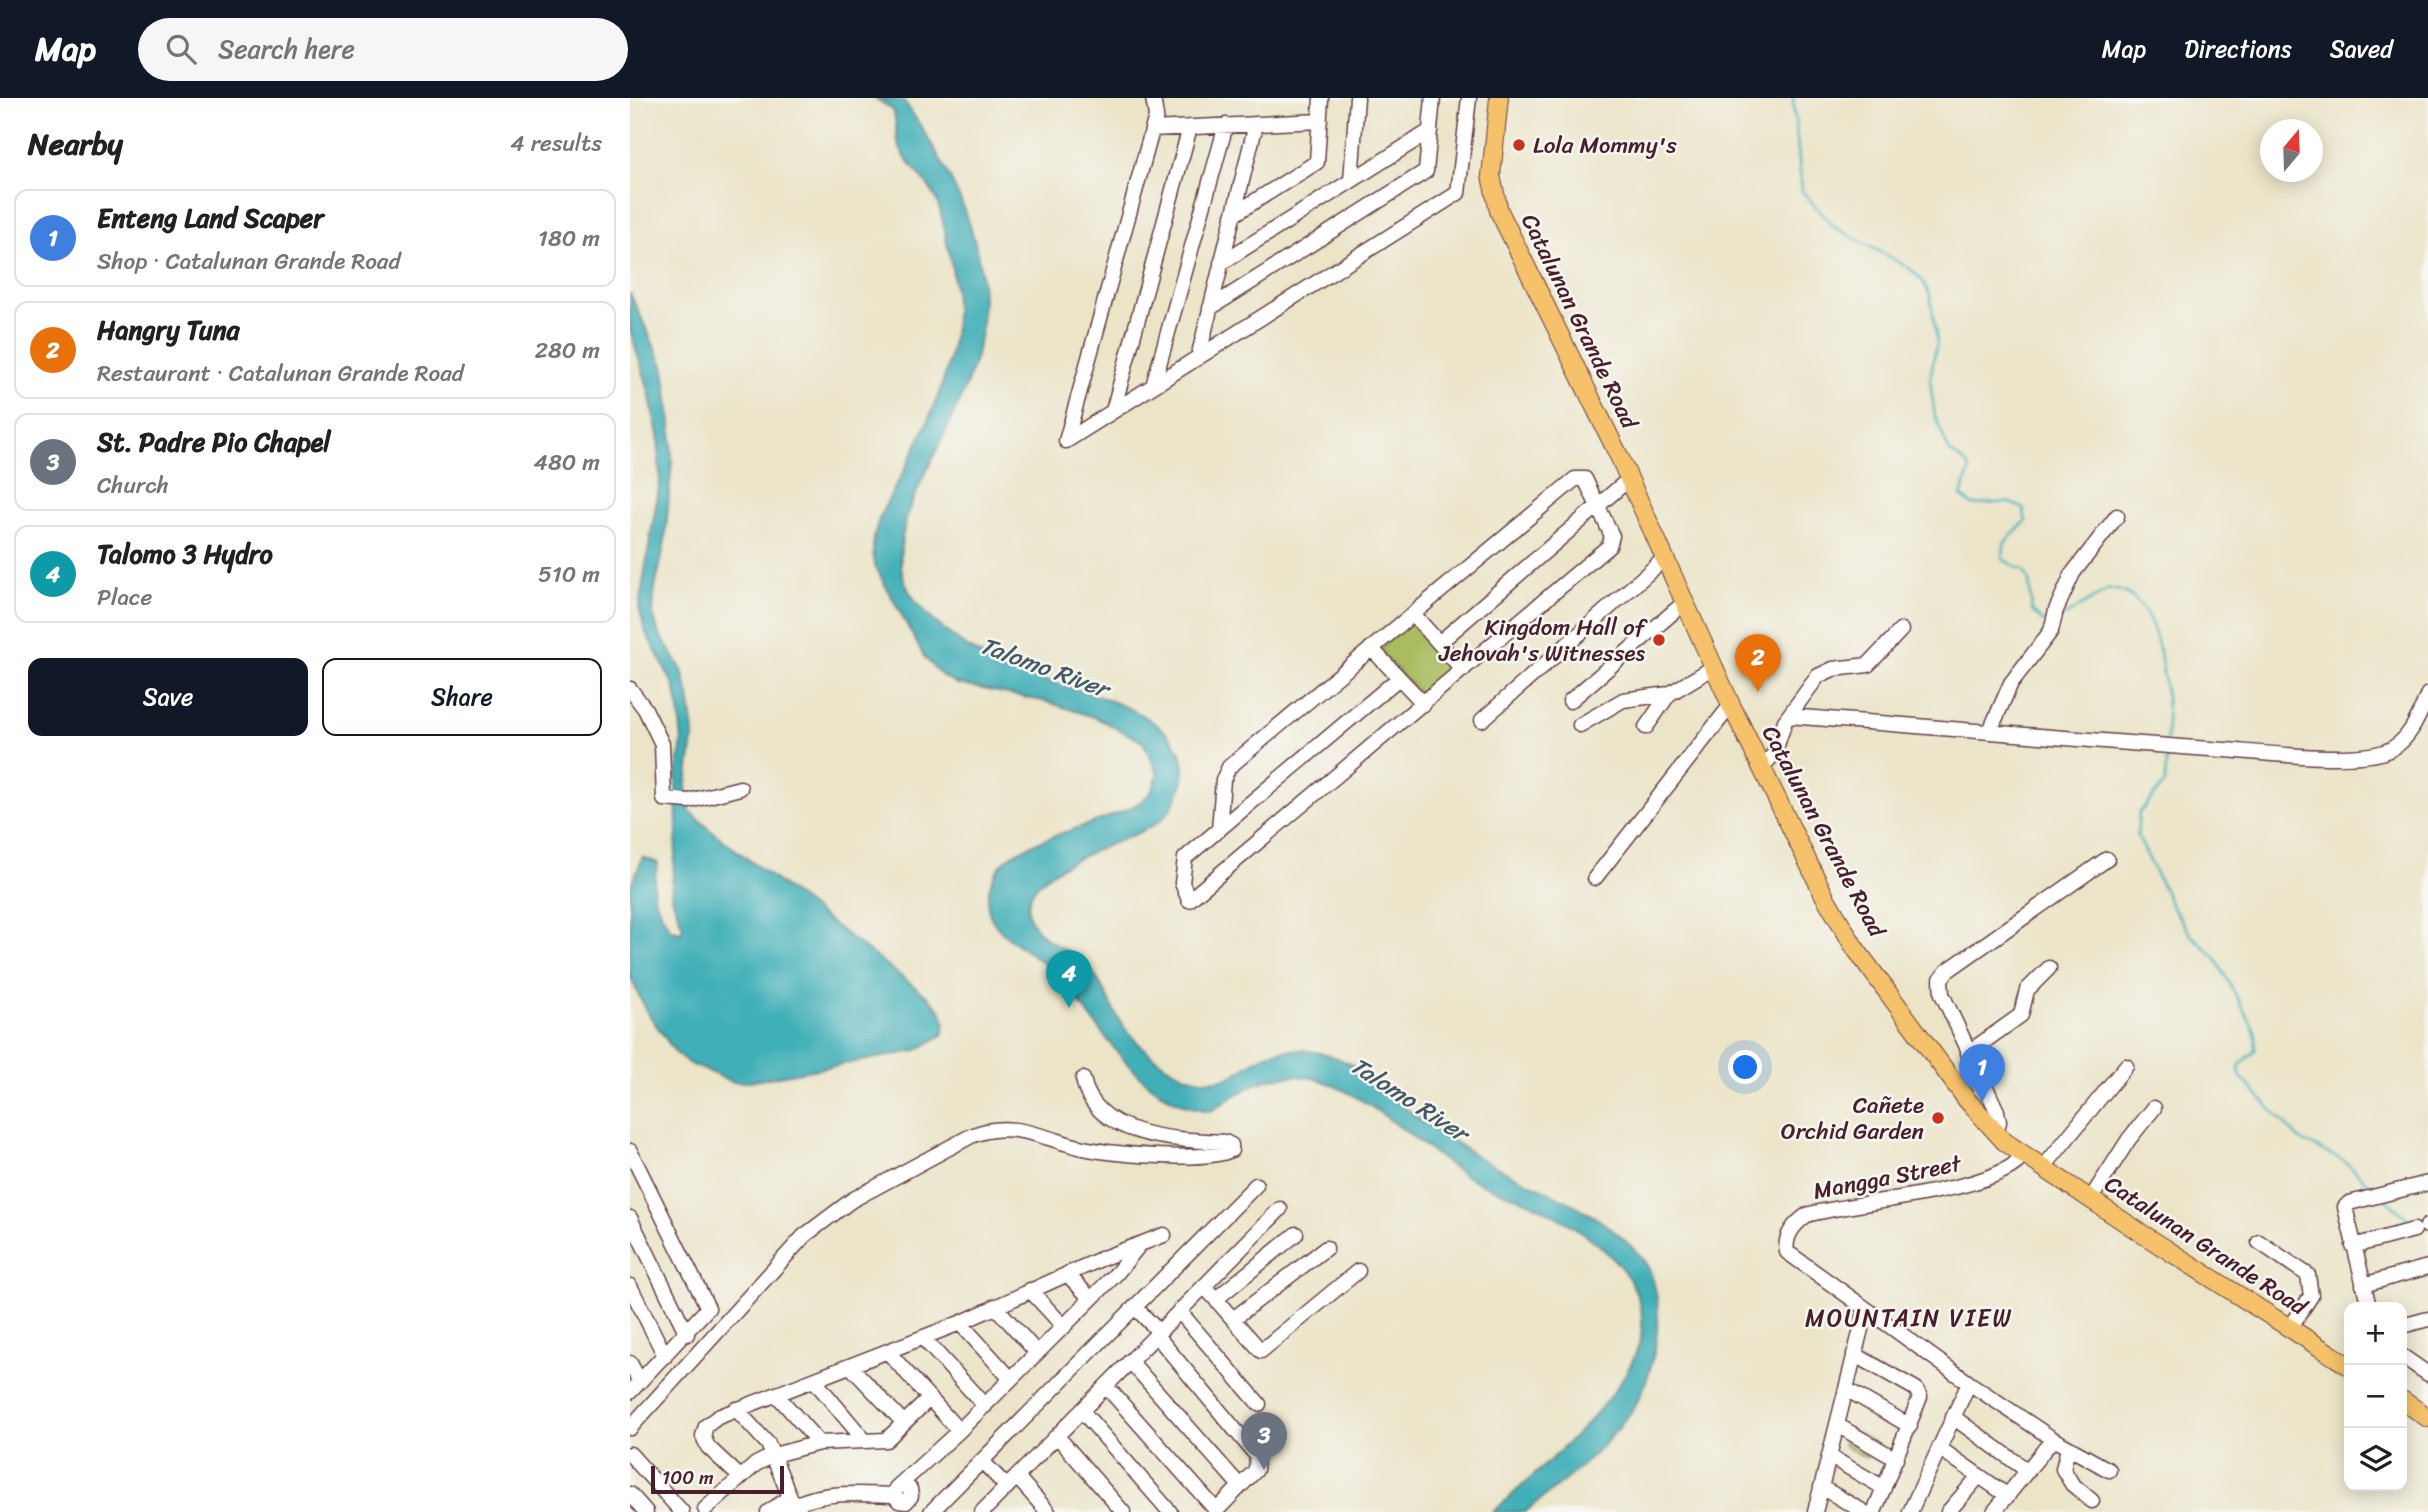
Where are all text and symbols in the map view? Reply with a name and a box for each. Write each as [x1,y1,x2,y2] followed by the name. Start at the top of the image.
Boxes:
[138,18,628,81] search box
[35,20,96,78] text: Map
[218,26,355,72] text: Search here
[2102,28,2146,70] text: Map
[2184,28,2292,70] text: Directions
[2330,28,2393,70] text: Saved
[162,30,200,68] icon: search
[28,117,123,171] text: Nearby
[2260,119,2323,182] north arrow
[510,123,602,164] text: 4 results
[1533,125,1677,166] place label: Lola Mommy's
[1511,137,1527,153] marker: Lola Mommy's
[97,195,324,241] text: Enteng Land Scaper
[1510,207,1650,438] street label: Catalunan Grande Road
[48,218,58,259] text: 1
[538,218,600,259] text: 180 m
[97,241,401,282] text: Shop · Catalunan Grande Road
[97,307,240,353] text: Hangry Tuna
[46,330,60,371] text: 2
[535,330,600,371] text: 280 m
[97,353,464,394] text: Restaurant · Catalunan Grande Road
[97,419,331,465] text: St. Padre Pio Chapel
[47,442,59,483] text: 3
[534,442,600,483] text: 480 m
[97,465,169,506] text: Church
[97,531,273,577] text: Talomo 3 Hydro
[46,554,60,595] text: 4
[538,554,600,595] text: 510 m
[97,577,152,618] text: Place
[1438,607,1648,674] place label: Kingdom Hall of Jehovah's Witnesses
[974,624,1118,711] water label: Talomo River
[1651,632,1667,648] marker: Kingdom Hall of Jehovah's Witnesses
[1735,634,1781,692] pin: 2
[28,658,308,736] button: Save
[322,658,602,736] button: Share
[1750,718,1898,946] street label: Catalunan Grande Road
[1046,950,1092,1008] pin: 4
[1959,1044,2005,1102] pin: 1
[1342,1045,1480,1155] water label: Talomo River
[1728,1050,1762,1084] your location
[1781,1085,1924,1152] place label: Cañete Orchid Garden
[1930,1110,1946,1126] marker: Cañete Orchid Garden
[1810,1143,1966,1212] street label: Mangga Street
[2096,1164,2317,1328] street label: Catalunan Grande Road
[1805,1297,2013,1339] district label: MOUNTAIN VIEW
[2344,1302,2407,1491] map controls
[2344,1302,2407,1365] button: +
[2344,1365,2407,1428] button: −
[1241,1412,1287,1470] pin: 3
[2344,1428,2407,1491] button: layers
[662,1461,714,1494] text: 100 m
[651,1463,784,1495] scale bar

